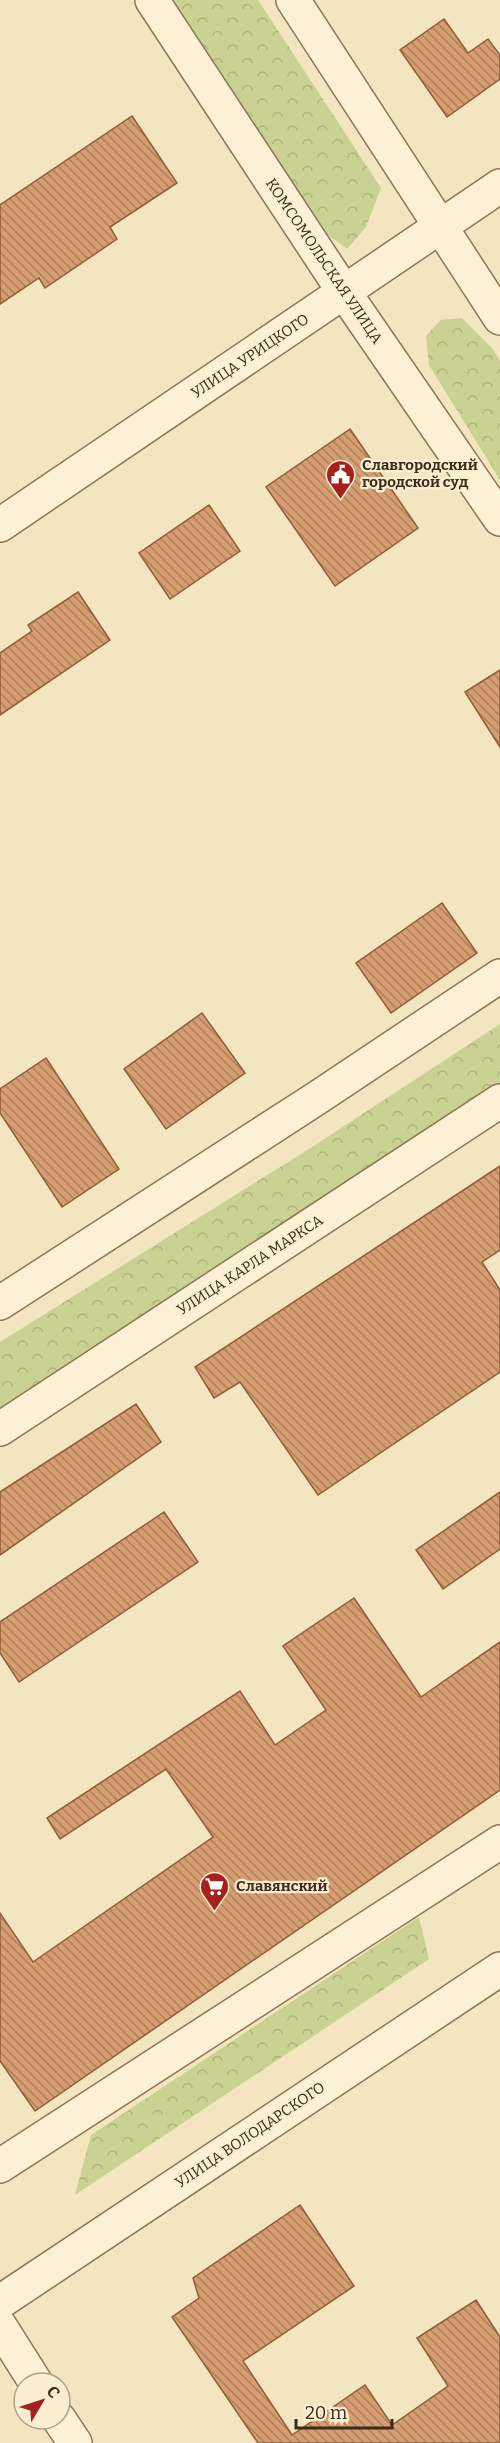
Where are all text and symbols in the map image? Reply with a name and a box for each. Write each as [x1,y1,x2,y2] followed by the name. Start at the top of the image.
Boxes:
[262,175,386,347] street label: КОМСОМОЛЬСКАЯ УЛИЦА
[188,310,312,402] street label: УЛИЦА УРИЦКОГО
[362,456,478,491] place label: Славгородский городской суд
[325,458,357,500] public building icon: Славгородский городской суд
[174,1211,327,1319] street label: УЛИЦА КАРЛА МАРКСА
[199,1870,231,1912] supermarket icon: Славянский
[236,1877,328,1895] place label: Славянский
[172,2078,328,2192] street label: УЛИЦА ВОЛОДАРСКОГО
[12,2371,72,2431] north arrow
[43,2382,64,2402] text: С
[296,2392,392,2430] scale bar
[305,2402,347,2424] text: 20 m

